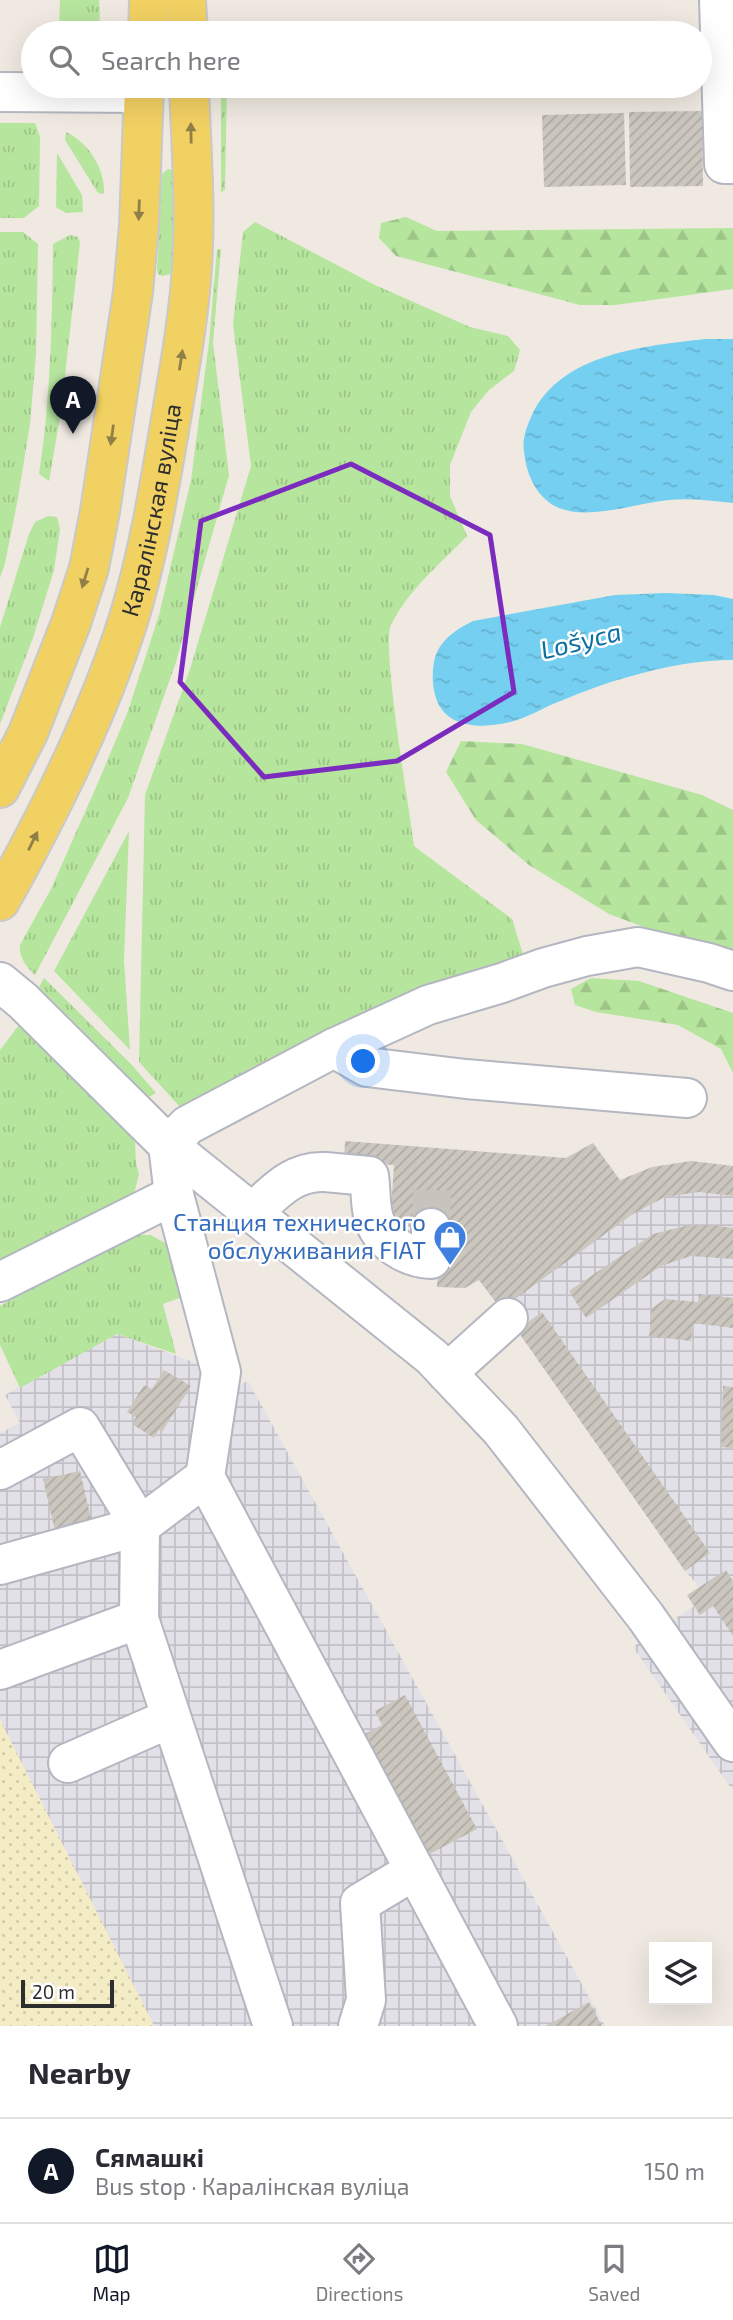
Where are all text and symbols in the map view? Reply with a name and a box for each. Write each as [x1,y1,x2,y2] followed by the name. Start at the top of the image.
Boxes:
[21,21,712,98] search box
[45,41,83,79] icon: search
[101,44,241,75] text: Search here
[185,122,196,144] one-way arrow
[134,199,145,221] one-way arrow
[176,349,187,371] one-way arrow
[50,376,96,434] pin: A
[114,401,186,620] street label: Каралінская вуліца
[106,425,117,447] one-way arrow
[80,567,90,588] one-way arrow
[537,615,625,665] water label: Lošyca
[27,831,39,851] one-way arrow
[346,1044,380,1078] your location
[173,1207,426,1265] place label: Станция технического обслуживания FIAT
[431,1218,469,1267] shop icon: Станция технического обслуживания FIAT
[649,1942,712,2005] map controls
[649,1942,712,2005] button: layers
[21,1977,114,2009] scale bar
[32,1980,75,2003] text: 20 m
[28,2054,131,2090] text: Nearby
[95,2141,204,2172] text: Сямашкі
[43,2157,59,2185] text: A
[644,2157,705,2185] text: 150 m
[95,2172,409,2200] text: Bus stop · Каралінская вуліца
[93,2240,131,2305] tab: Map
[316,2240,403,2305] tab: Directions
[588,2240,640,2305] tab: Saved

